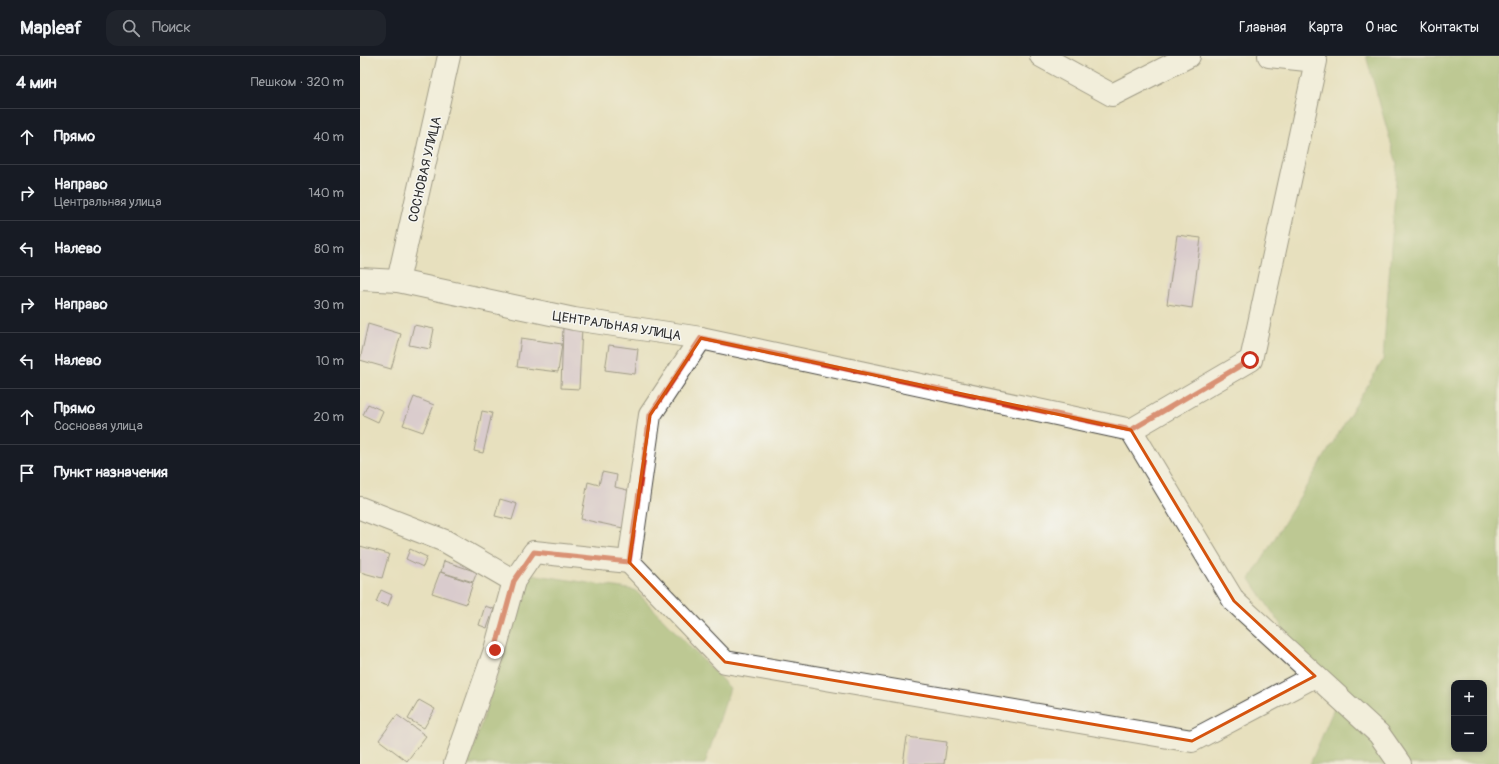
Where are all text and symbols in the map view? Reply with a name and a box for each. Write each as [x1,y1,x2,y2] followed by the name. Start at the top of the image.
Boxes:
[106,10,386,46] search box
[20,16,82,40] text: Mapleaf
[120,17,142,39] icon: search
[152,18,191,37] text: Поиск
[1239,19,1286,36] text: Главная
[1308,19,1343,36] text: Карта
[1365,19,1398,36] text: О нас
[1420,19,1479,36] text: Контакты
[16,72,57,93] text: 4 мин
[251,74,344,90] text: Пешком · 320 m
[405,114,445,224] street label: СОСНОВАЯ УЛИЦА
[16,126,38,148] icon: ahead
[54,127,95,146] text: Прямо
[313,129,344,145] text: 40 m
[54,175,108,194] text: Направо
[16,182,38,204] icon: right
[308,185,344,201] text: 140 m
[54,194,161,210] text: Центральная улица
[16,238,38,260] icon: left
[54,239,101,258] text: Налево
[314,241,344,257] text: 80 m
[16,294,38,316] icon: right
[54,295,108,314] text: Направо
[314,297,344,313] text: 30 m
[551,308,683,344] street label: ЦЕНТРАЛЬНАЯ УЛИЦА
[16,350,38,372] icon: left
[54,351,101,370] text: Налево
[1241,351,1259,369] route start
[316,353,344,369] text: 10 m
[54,399,95,418] text: Прямо
[16,406,38,428] icon: ahead
[313,409,344,425] text: 20 m
[54,418,143,434] text: Сосновая улица
[16,462,38,484] icon: arrive
[54,463,168,482] text: Пункт назначения
[486,641,504,659] route end
[1451,680,1487,752] map controls
[1451,680,1487,716] button: +
[1451,716,1487,752] button: −

